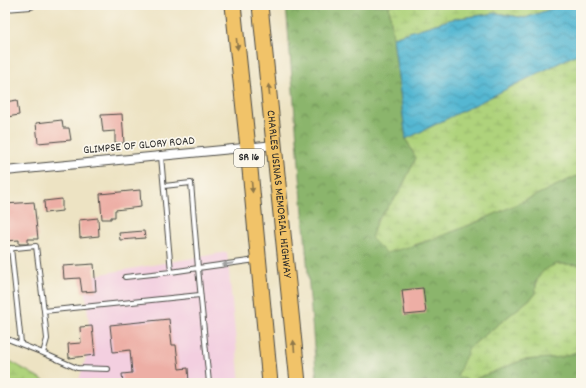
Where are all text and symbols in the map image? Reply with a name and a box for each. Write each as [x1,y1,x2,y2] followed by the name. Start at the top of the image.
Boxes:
[234,38,240,50] one-way arrow
[266,84,272,96] one-way arrow
[262,109,296,279] street label: CHARLES USINAS MEMORIAL HIGHWAY
[82,133,196,159] street label: GLIMPSE OF GLORY ROAD
[234,149,264,167] road number: SR 16
[249,181,255,193] one-way arrow
[222,261,234,267] one-way arrow
[291,340,298,352] one-way arrow

